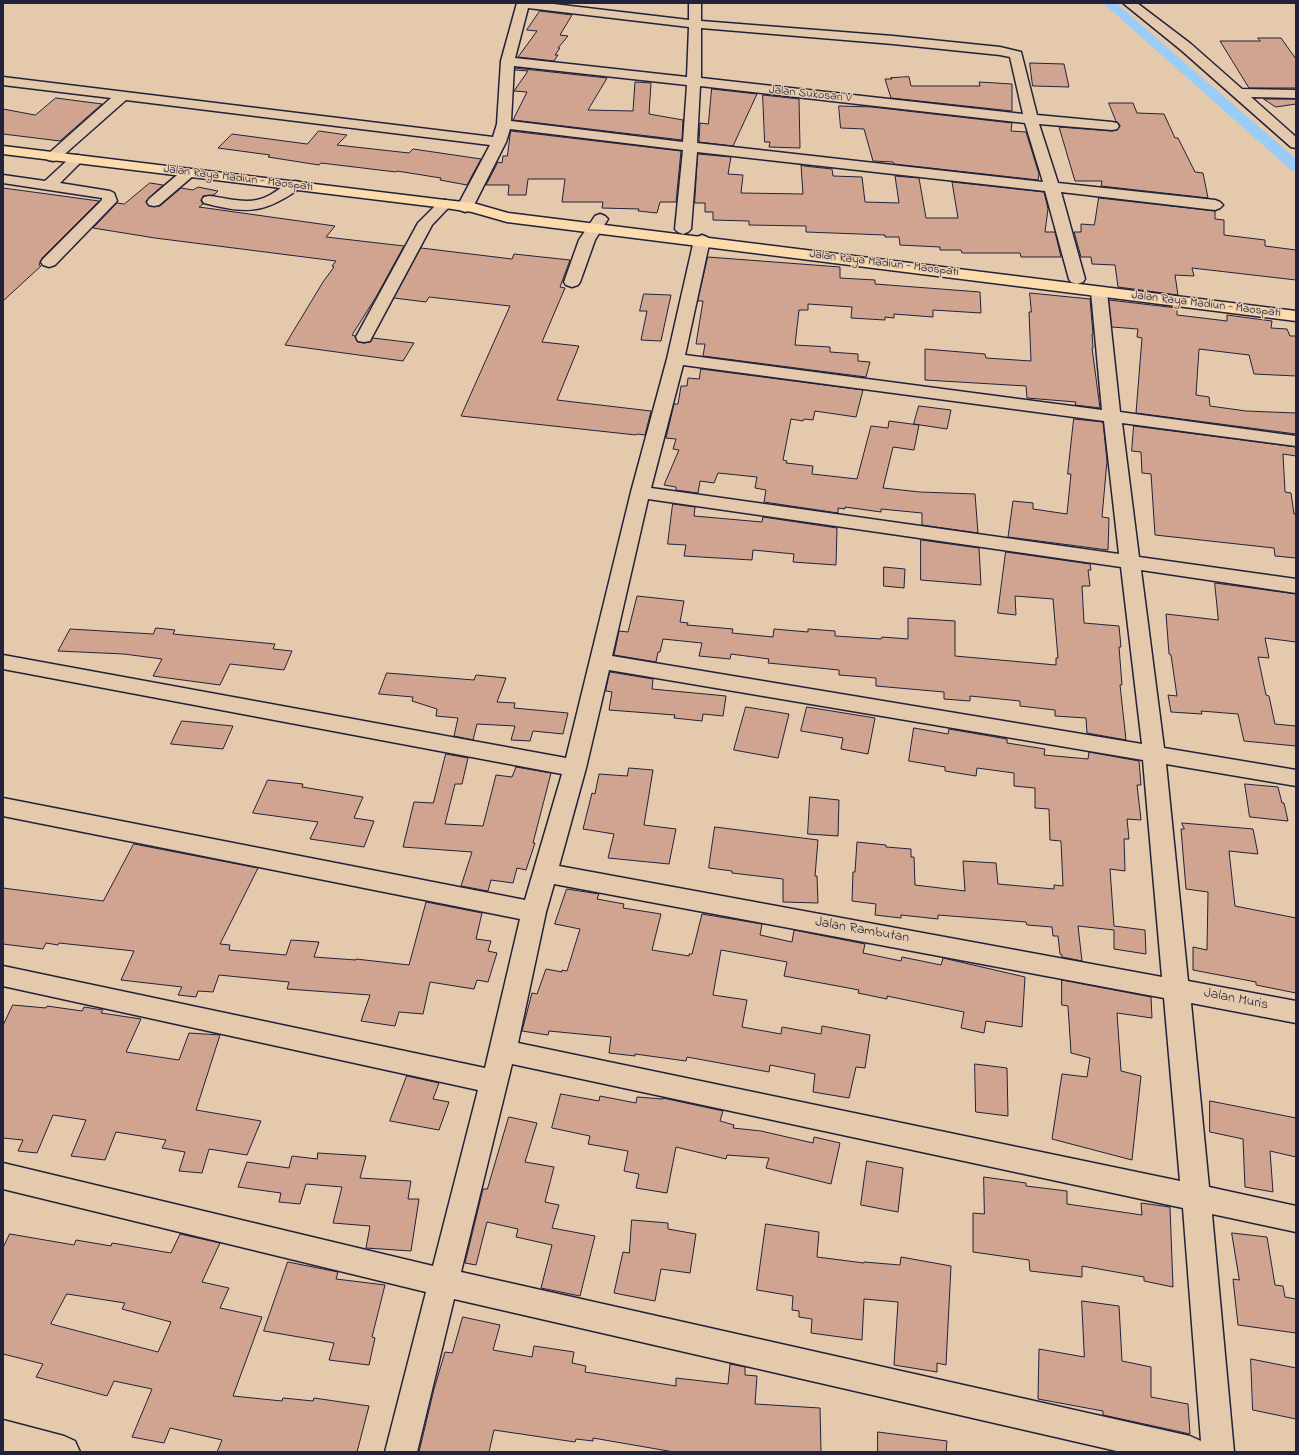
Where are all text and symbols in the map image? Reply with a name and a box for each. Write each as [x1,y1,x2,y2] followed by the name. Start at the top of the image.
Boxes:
[768,84,852,106] street label: Jalan Sukosari V
[163,163,313,195] street label: Jalan Raya Madiun - Maospati
[809,248,959,280] street label: Jalan Raya Madiun - Maospati
[1131,289,1281,321] street label: Jalan Raya Madiun - Maospati
[814,914,910,948] street label: Jalan Rambutan
[1202,986,1270,1014] street label: Jalan Muris

